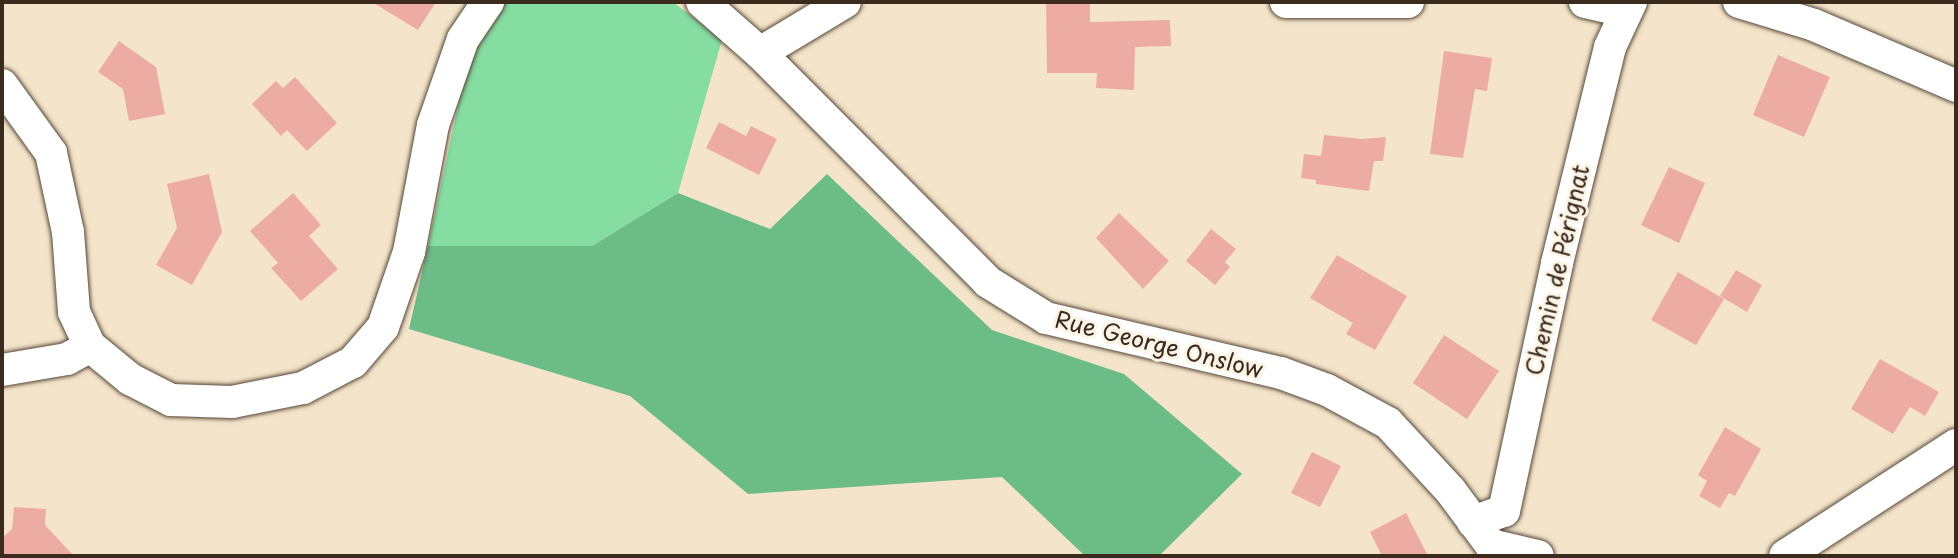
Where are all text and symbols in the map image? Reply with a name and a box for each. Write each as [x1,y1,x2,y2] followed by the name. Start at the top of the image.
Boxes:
[1519,161,1595,379] street label: Chemin de Pérignat
[1051,304,1267,384] street label: Rue George Onslow

